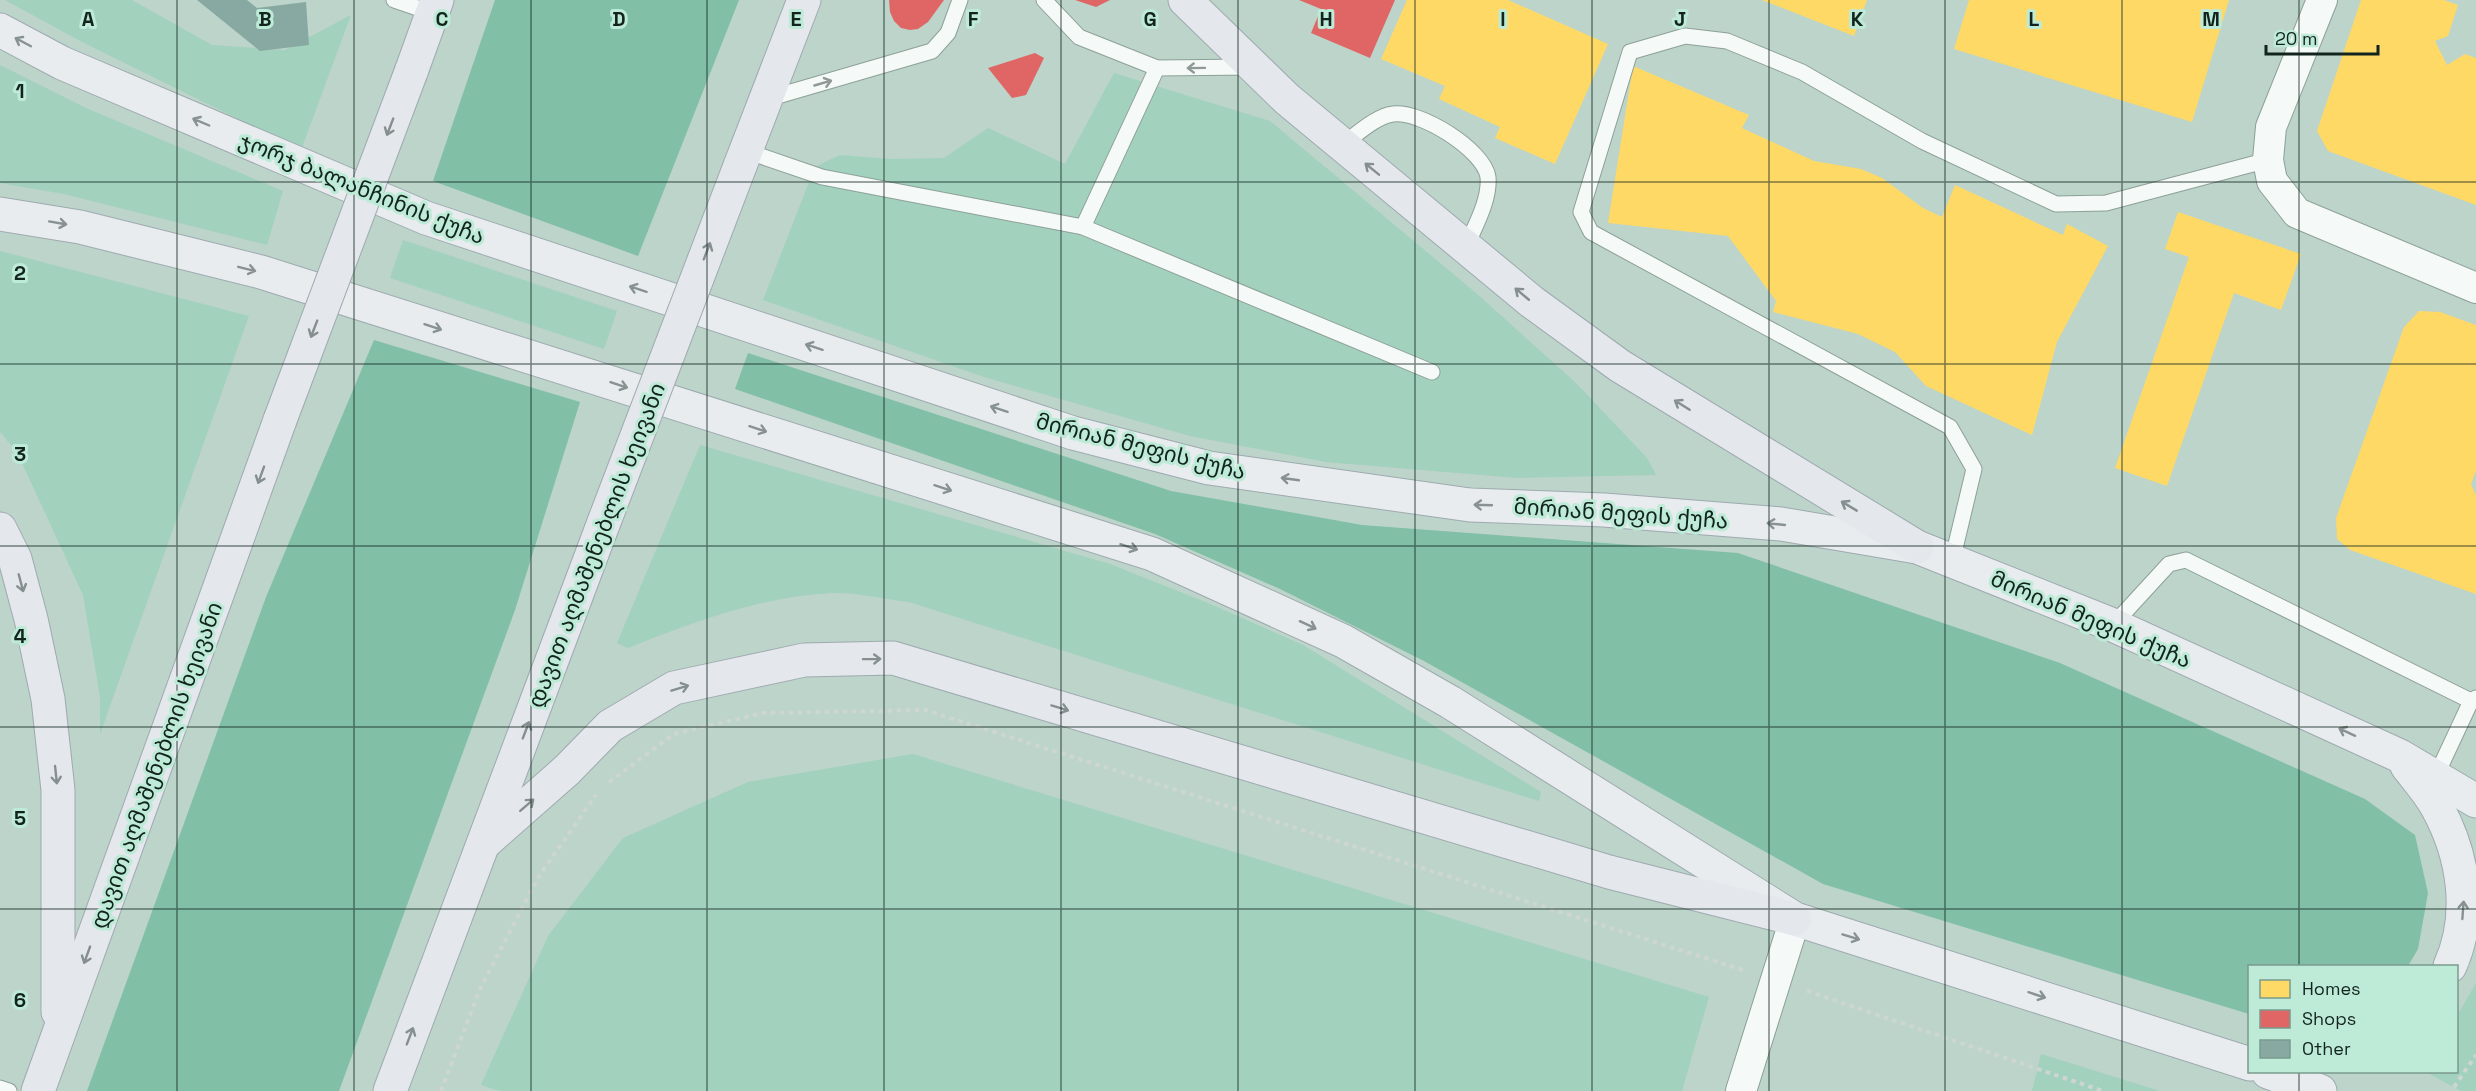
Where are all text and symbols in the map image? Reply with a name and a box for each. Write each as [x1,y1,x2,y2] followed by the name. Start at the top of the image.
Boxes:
[82,6,95,32] text: A
[258,6,272,32] text: B
[436,6,449,32] text: C
[612,6,626,32] text: D
[790,6,802,32] text: E
[968,6,979,32] text: F
[1143,6,1157,32] text: G
[1319,6,1333,32] text: H
[1500,6,1506,32] text: I
[1674,6,1686,32] text: J
[1851,6,1864,32] text: K
[2029,6,2040,32] text: L
[2202,6,2220,32] text: M
[2266,18,2378,56] scale bar
[2275,27,2318,50] text: 20 m
[15,36,33,48] one-way arrow
[1186,62,1206,74] one-way arrow
[813,77,832,88] one-way arrow
[15,78,25,104] text: 1
[193,116,211,127] one-way arrow
[384,117,395,136] one-way arrow
[235,126,489,250] street label: ჯორჯ ბალანჩინის ქუჩა
[1364,163,1380,176] one-way arrow
[47,218,67,229] one-way arrow
[703,242,714,261] one-way arrow
[14,260,26,286] text: 2
[237,263,256,275] one-way arrow
[629,282,648,293] one-way arrow
[1514,287,1530,300] one-way arrow
[308,320,319,338] one-way arrow
[423,322,442,333] one-way arrow
[805,341,824,352] one-way arrow
[521,379,671,711] street label: დავით აღმაშენებლის ხეივანი
[609,380,628,391] one-way arrow
[1674,399,1691,411] one-way arrow
[990,402,1009,413] one-way arrow
[1033,406,1249,486] street label: მირიან მეფის ქუჩა
[748,424,767,435] one-way arrow
[14,441,26,467] text: 3
[254,465,265,484] one-way arrow
[1280,474,1300,485] one-way arrow
[933,483,952,494] one-way arrow
[1513,492,1729,534] street label: მირიან მეფის ქუჩა
[1473,500,1493,511] one-way arrow
[1841,500,1858,512] one-way arrow
[1767,518,1787,529] one-way arrow
[1119,542,1138,553] one-way arrow
[1987,564,2195,674] street label: მირიან მეფის ქუჩა
[16,573,27,592] one-way arrow
[84,598,228,932] street label: დავით აღმაშენებლის ხეივანი
[1298,620,1316,632] one-way arrow
[14,623,27,649] text: 4
[861,653,881,664] one-way arrow
[670,682,689,693] one-way arrow
[1050,703,1069,714] one-way arrow
[521,721,532,740] one-way arrow
[2338,726,2356,737] one-way arrow
[51,764,62,784] one-way arrow
[519,798,534,812] one-way arrow
[14,805,26,831] text: 5
[2458,900,2469,920] one-way arrow
[1841,932,1860,943] one-way arrow
[81,945,92,963] one-way arrow
[2248,965,2458,1073] legend
[2302,977,2361,1000] text: Homes
[14,987,26,1013] text: 6
[2027,990,2046,1001] one-way arrow
[2302,1007,2356,1030] text: Shops
[406,1027,417,1046] one-way arrow
[2302,1037,2351,1060] text: Other

